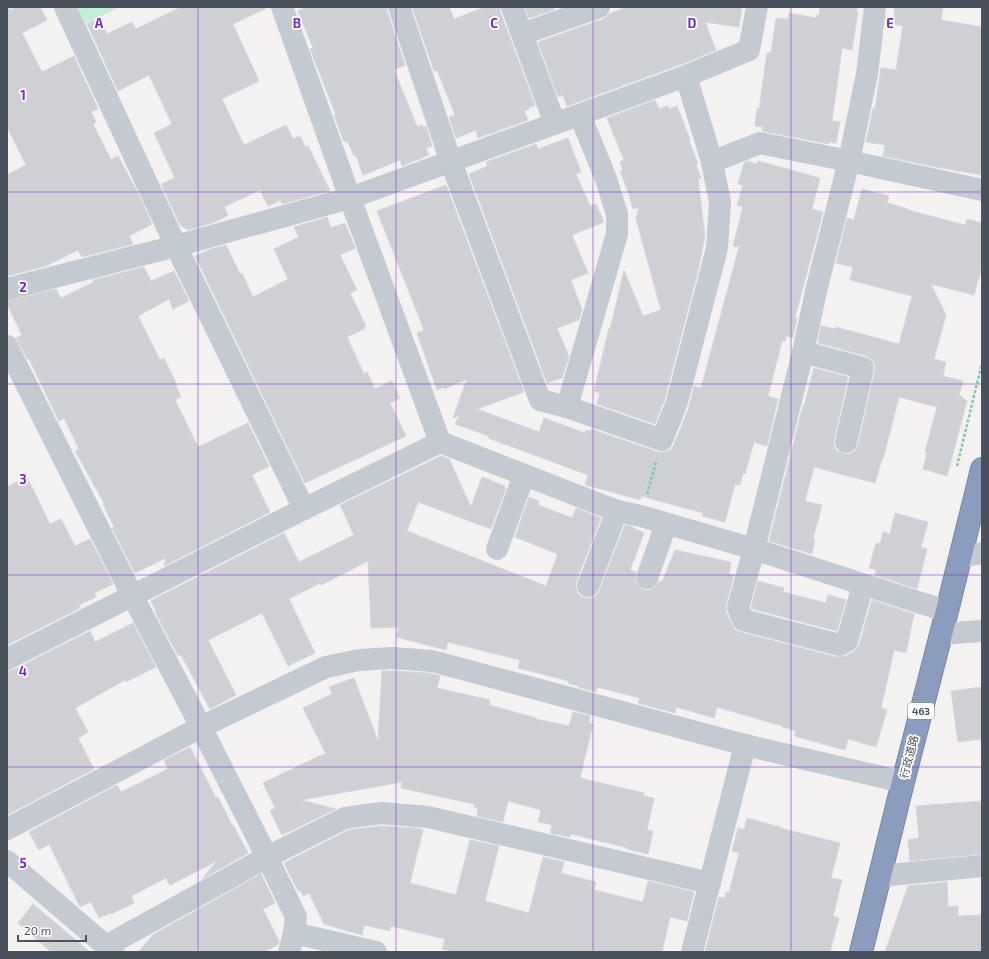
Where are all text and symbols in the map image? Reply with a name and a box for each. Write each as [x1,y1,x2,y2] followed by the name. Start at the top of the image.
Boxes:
[95,15,104,31] text: A
[293,15,301,31] text: B
[490,15,498,31] text: C
[688,15,697,31] text: D
[886,15,894,31] text: E
[20,87,26,103] text: 1
[19,279,27,295] text: 2
[19,471,27,487] text: 3
[19,663,27,679] text: 4
[908,703,934,719] road number: 463
[897,734,920,780] street label: 行政道路
[19,855,27,871] text: 5
[18,917,86,943] scale bar
[24,923,51,937] text: 20 m

